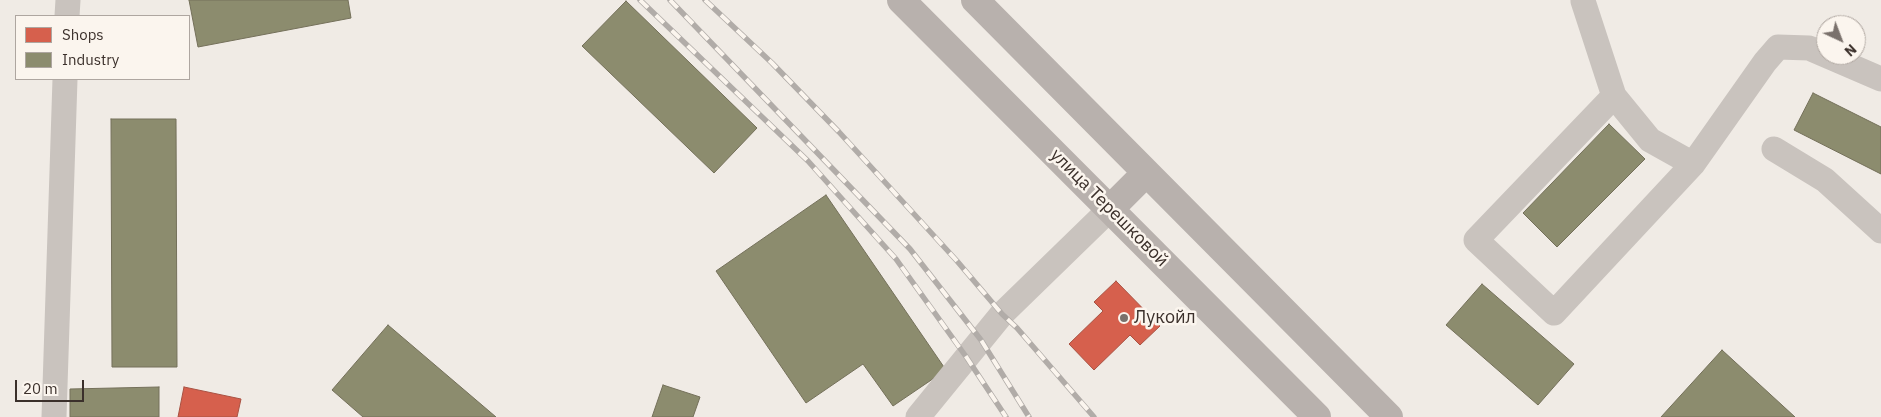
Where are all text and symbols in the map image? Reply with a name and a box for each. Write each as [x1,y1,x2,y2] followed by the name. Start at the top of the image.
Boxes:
[15,15,190,80] legend
[1816,15,1866,65] north arrow
[62,25,104,44] text: Shops
[1841,40,1860,60] text: N
[62,50,119,69] text: Industry
[1045,144,1173,272] street label: улица Терешковой
[1134,307,1196,329] place label: Лукойл
[1118,312,1130,324] marker: Лукойл
[18,370,86,402] scale bar
[23,379,58,398] text: 20 m

